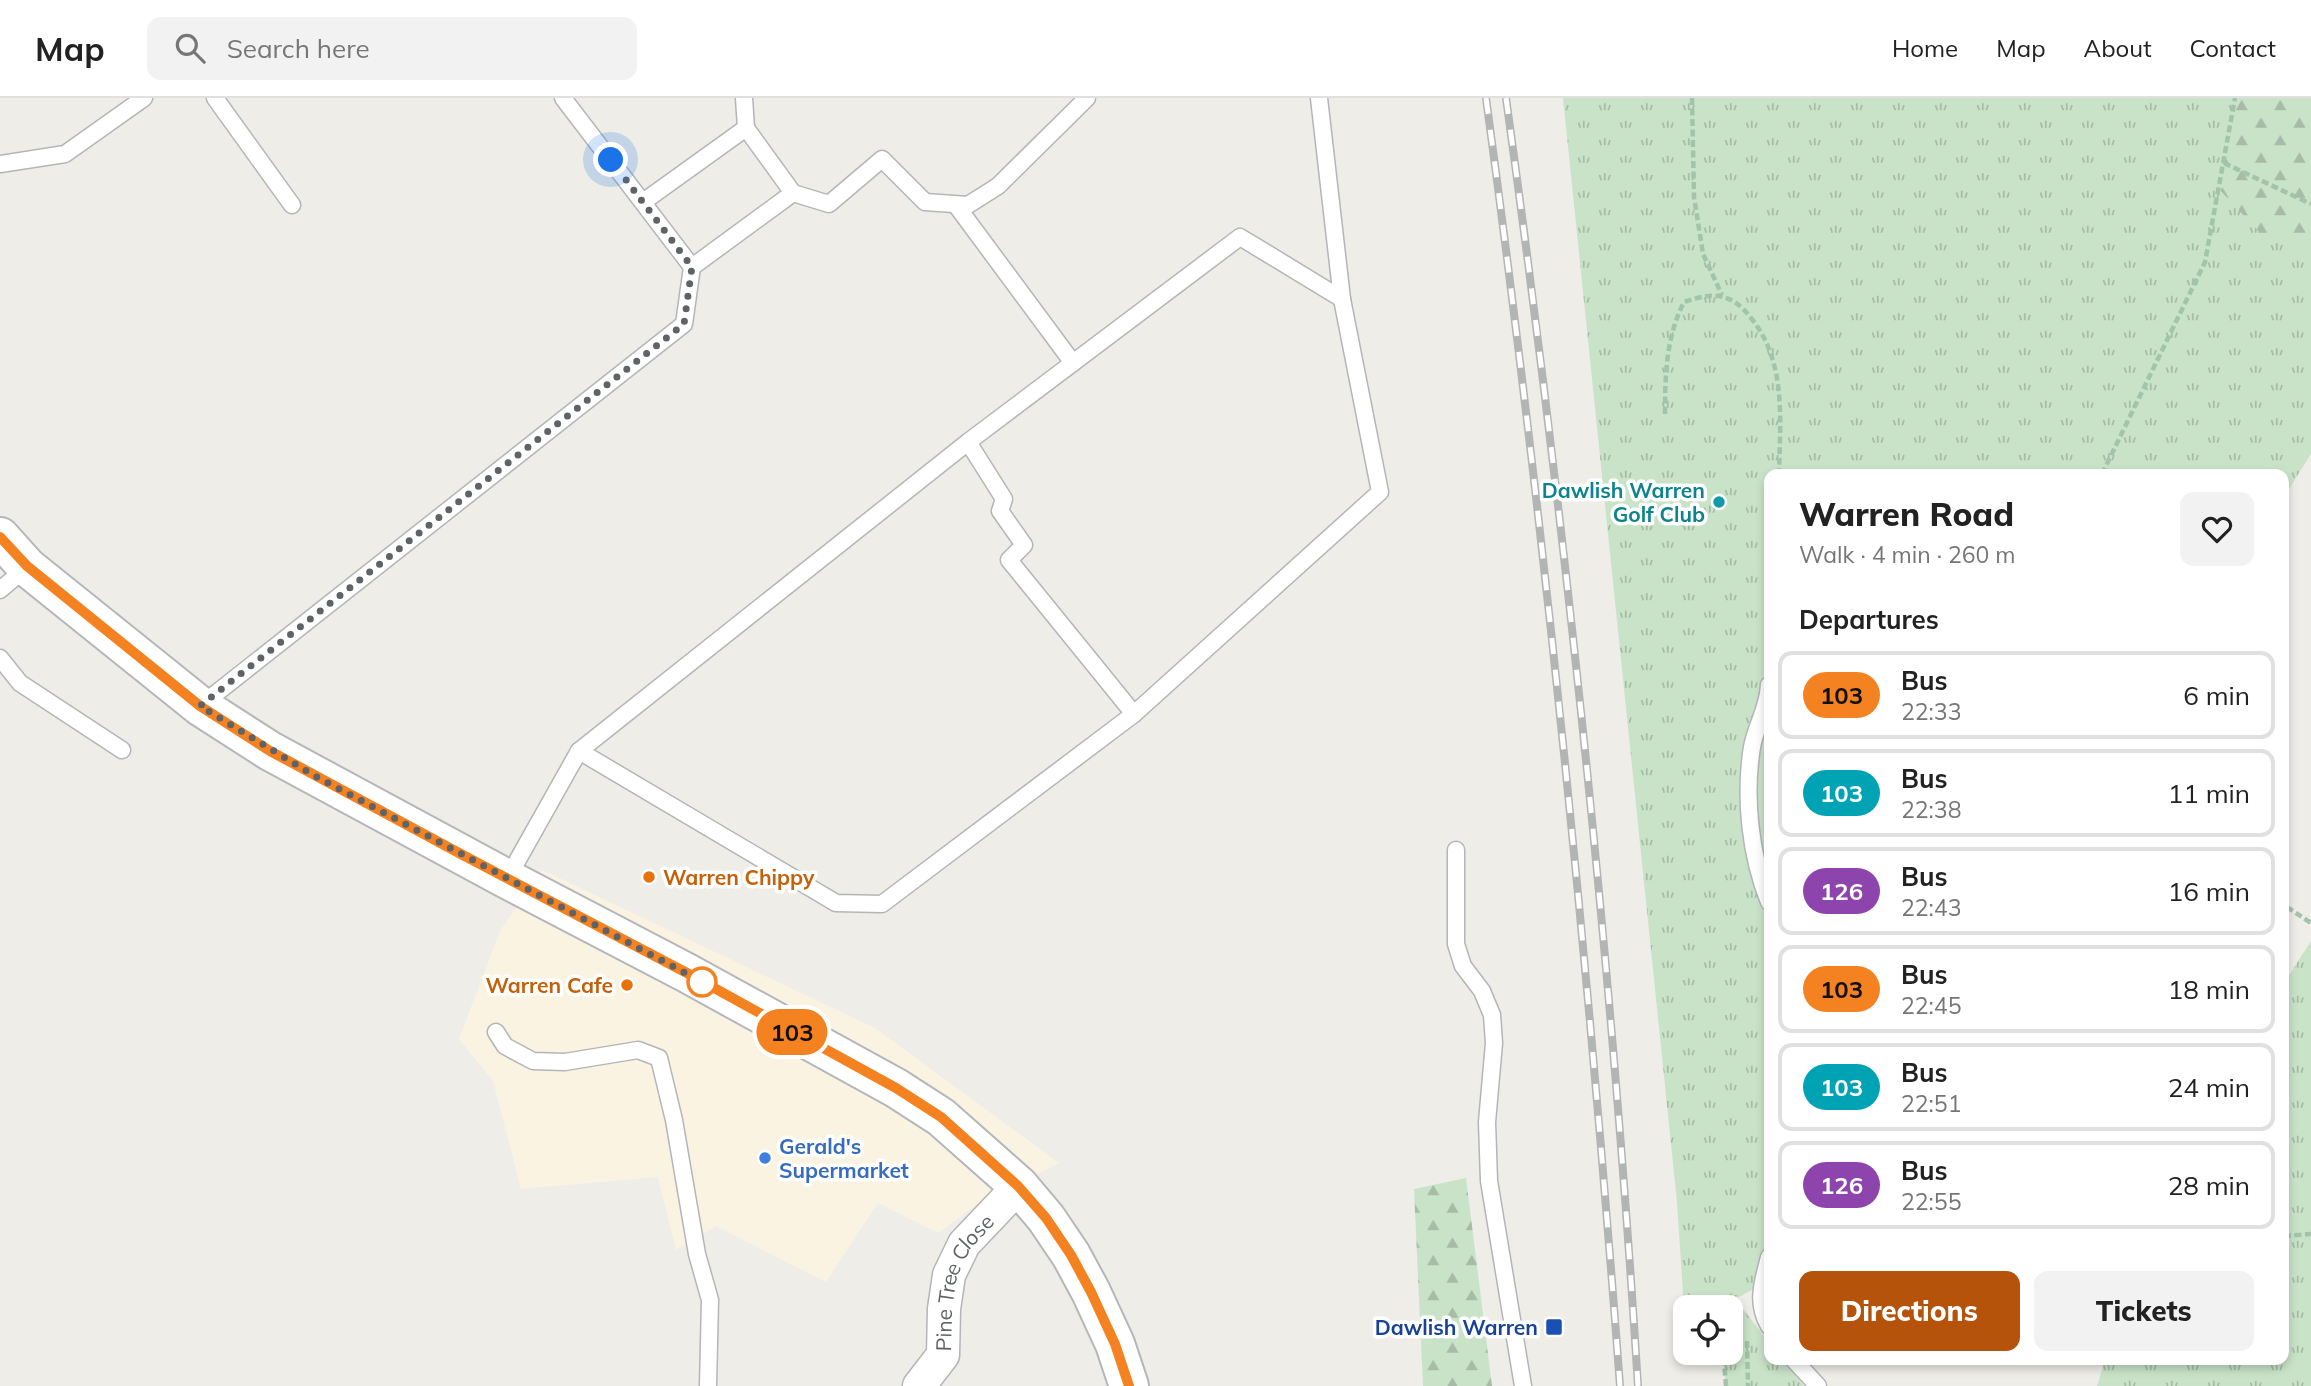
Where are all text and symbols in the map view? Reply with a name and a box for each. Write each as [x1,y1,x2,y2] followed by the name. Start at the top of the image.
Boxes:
[147,17,637,80] search box
[35,28,105,69] text: Map
[171,29,209,67] icon: search
[227,32,370,65] text: Search here
[1892,33,1958,63] text: Home
[1996,33,2046,63] text: Map
[2084,33,2152,63] text: About
[2190,33,2276,63] text: Contact
[593,142,628,177] your location
[1542,477,1705,527] place label: Dawlish Warren Golf Club
[2180,492,2254,566] button: heart
[1799,493,2014,534] text: Warren Road
[1711,494,1727,510] marker: Dawlish Warren Golf Club
[1799,540,2016,569] text: Walk · 4 min · 260 m
[1799,603,1939,636] text: Departures
[1901,664,1947,697] text: Bus
[2183,679,2250,712] text: 6 min
[1820,680,1863,710] text: 103
[1901,697,1961,726] text: 22:33
[1901,762,1947,795] text: Bus
[2168,777,2250,810] text: 11 min
[1820,778,1863,808] text: 103
[1901,795,1961,824] text: 22:38
[1901,860,1947,893] text: Bus
[663,864,815,890] place label: Warren Chippy
[641,869,657,885] marker: Warren Chippy
[2168,875,2250,908] text: 16 min
[1820,876,1863,906] text: 126
[1901,893,1961,922] text: 22:43
[1901,958,1947,991] text: Bus
[687,967,717,997] unlabelled marker
[485,972,613,998] place label: Warren Cafe
[2168,973,2250,1006] text: 18 min
[1820,974,1863,1004] text: 103
[619,977,635,993] marker: Warren Cafe
[1901,991,1961,1020] text: 22:45
[752,1009,832,1055] line badge: 103
[770,1017,814,1047] text: 103
[1901,1056,1947,1089] text: Bus
[2168,1071,2250,1104] text: 24 min
[1820,1072,1863,1102] text: 103
[1901,1089,1961,1118] text: 22:51
[779,1133,909,1183] place label: Gerald's Supermarket
[757,1150,773,1166] marker: Gerald's Supermarket
[1901,1154,1947,1187] text: Bus
[2168,1169,2250,1202] text: 28 min
[1820,1170,1863,1200] text: 126
[1901,1187,1961,1216] text: 22:55
[930,1208,999,1352] street label: Pine Tree Close
[1799,1271,2020,1351] button: Directions
[2034,1271,2254,1351] button: Tickets
[1673,1295,1743,1365] map controls
[1673,1295,1743,1365] button: locate
[1375,1314,1538,1340] place label: Dawlish Warren
[1544,1317,1564,1337] marker: Dawlish Warren

